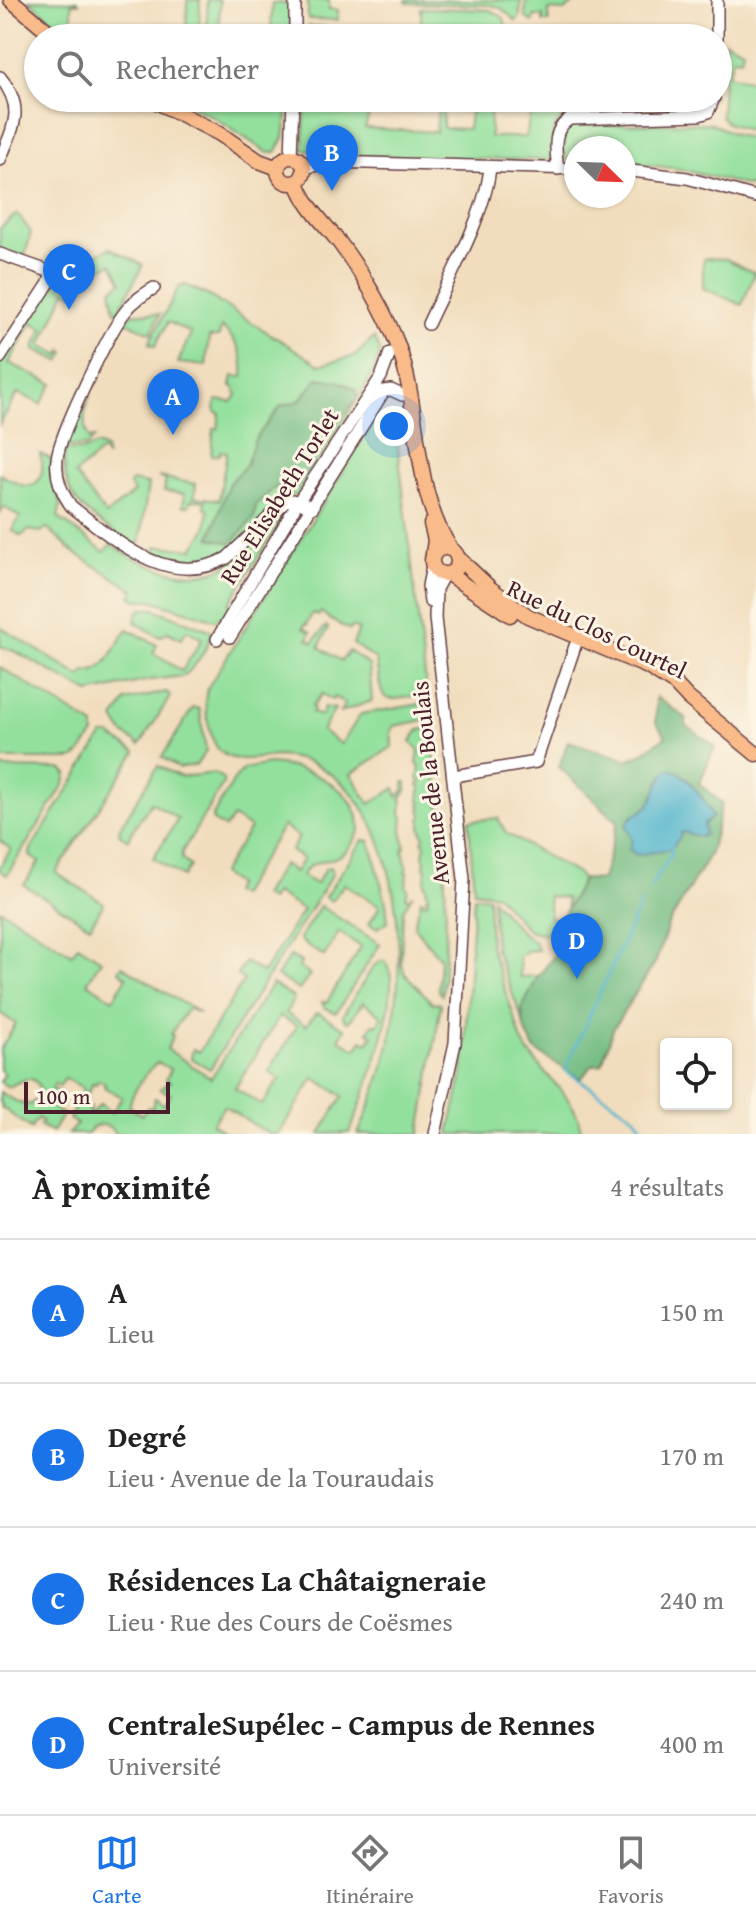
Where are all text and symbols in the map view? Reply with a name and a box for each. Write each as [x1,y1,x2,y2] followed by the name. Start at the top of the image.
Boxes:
[24,24,732,112] search box
[52,46,96,90] icon: search
[116,46,259,90] text: Rechercher
[306,125,358,191] pin: B
[564,136,636,208] north arrow
[43,244,95,310] pin: C
[147,369,199,435] pin: A
[211,401,348,591] street label: Rue Elisabeth Torlet
[374,406,414,446] your location
[501,570,693,688] street label: Rue du Clos Courtel
[402,679,458,887] street label: Avenue de la Boulais
[551,913,603,979] pin: D
[660,1038,732,1110] map controls
[660,1038,732,1110] button: locate
[24,1078,170,1114] scale bar
[36,1080,91,1112] text: 100 m
[32,1162,211,1211] text: À proximité
[610,1167,724,1206] text: 4 résultats
[108,1270,127,1314] text: A
[50,1292,66,1331] text: A
[659,1292,724,1331] text: 150 m
[108,1314,154,1353] text: Lieu
[108,1414,187,1458] text: Degré
[50,1436,66,1475] text: B
[659,1436,724,1475] text: 170 m
[108,1458,434,1497] text: Lieu · Avenue de la Touraudais
[108,1558,486,1602] text: Résidences La Châtaigneraie
[51,1580,65,1619] text: C
[659,1580,724,1619] text: 240 m
[108,1602,453,1641] text: Lieu · Rue des Cours de Coësmes
[108,1702,595,1746] text: CentraleSupélec - Campus de Rennes
[50,1724,66,1763] text: D
[659,1724,724,1763] text: 400 m
[108,1746,221,1785] text: Université
[92,1831,142,1911] tab: Carte
[326,1831,414,1911] tab: Itinéraire
[598,1831,664,1911] tab: Favoris

